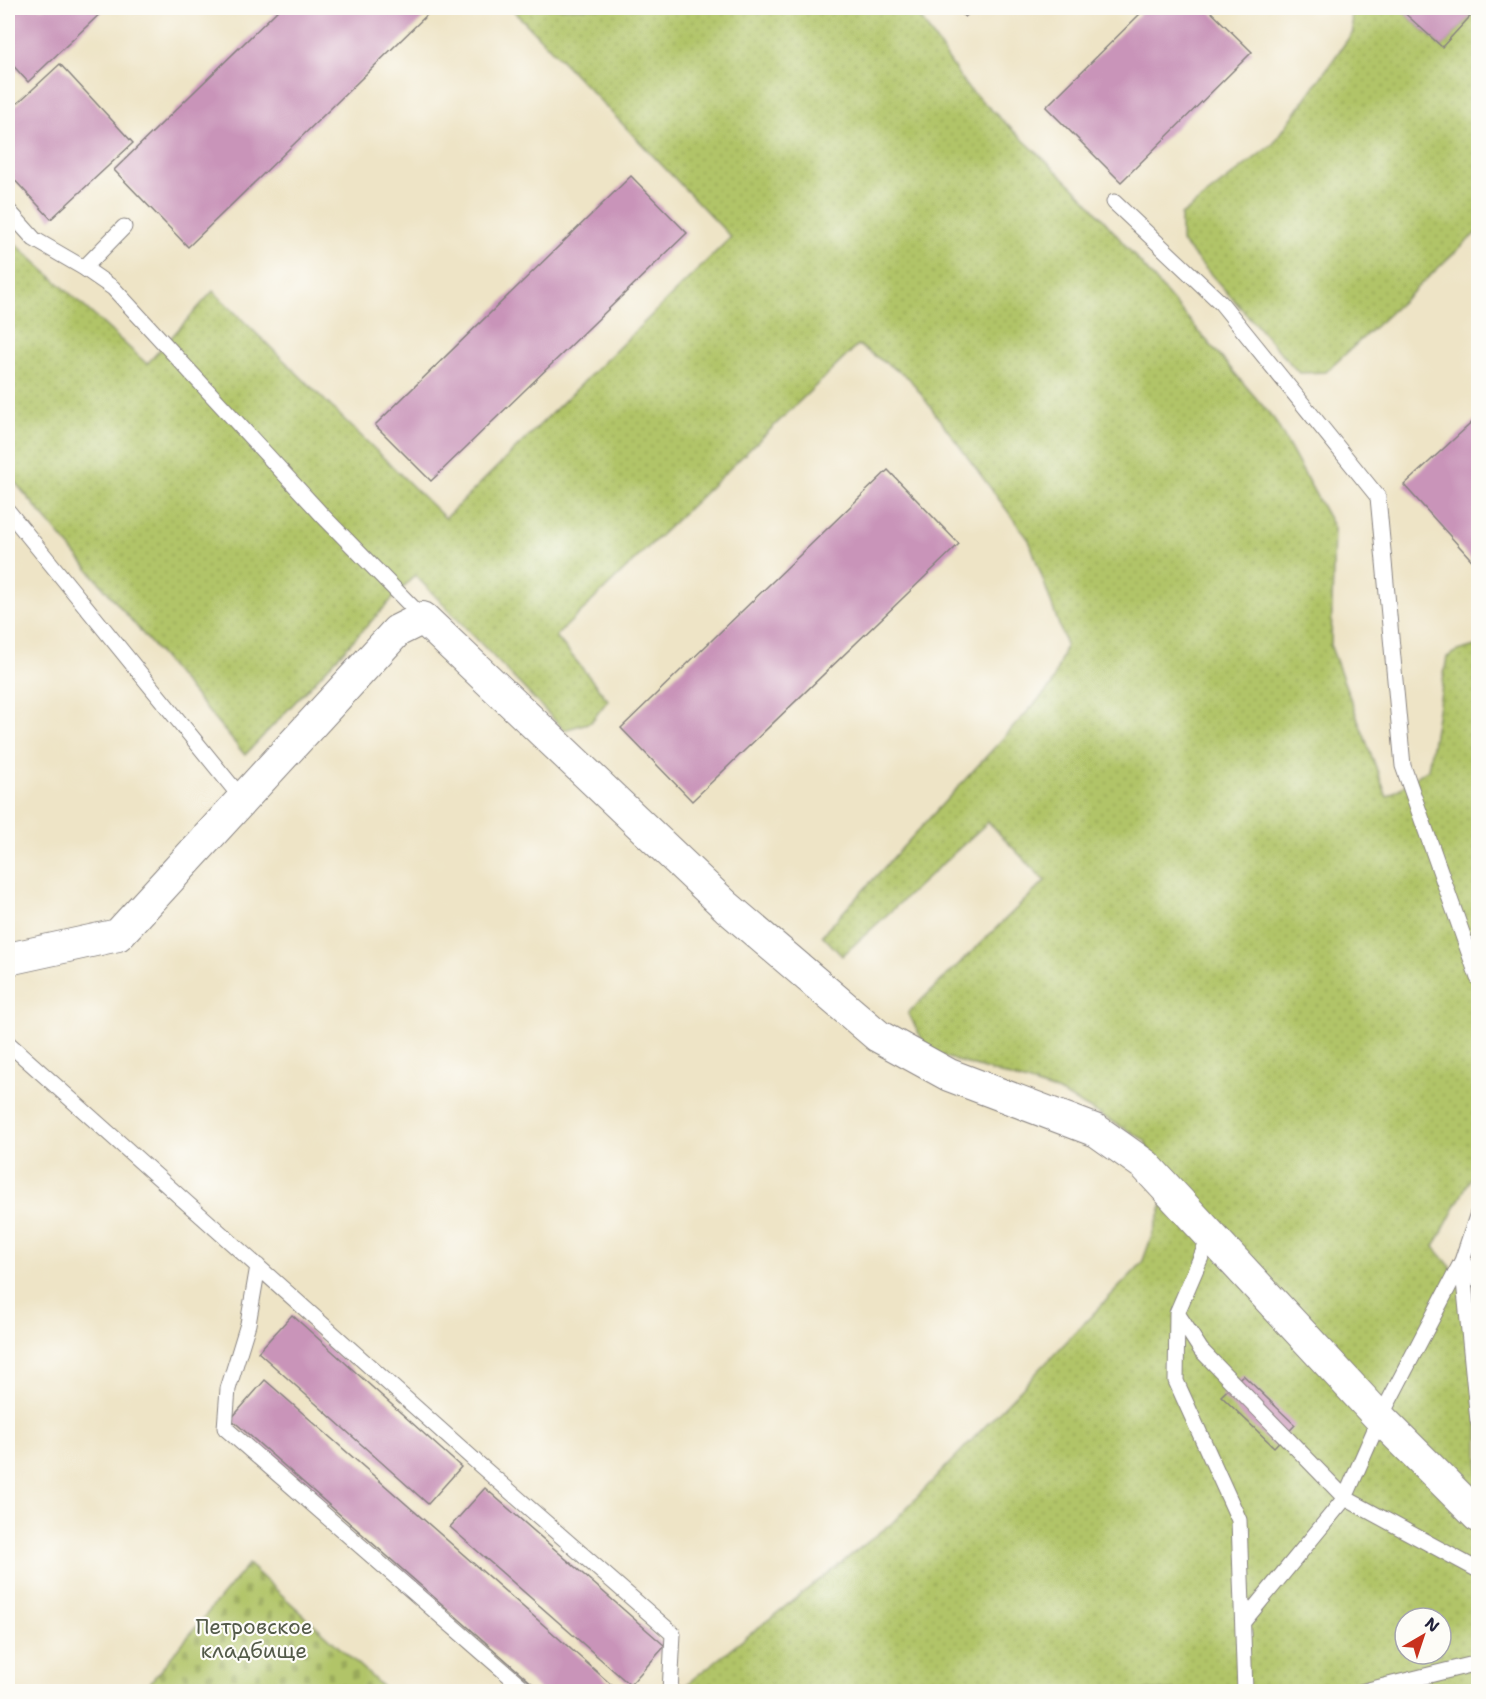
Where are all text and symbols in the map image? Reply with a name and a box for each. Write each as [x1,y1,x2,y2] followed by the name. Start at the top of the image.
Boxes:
[1393,1606,1453,1666] north arrow
[195,1613,313,1665] park label: Петровское кладбище
[1421,1613,1444,1637] text: N

